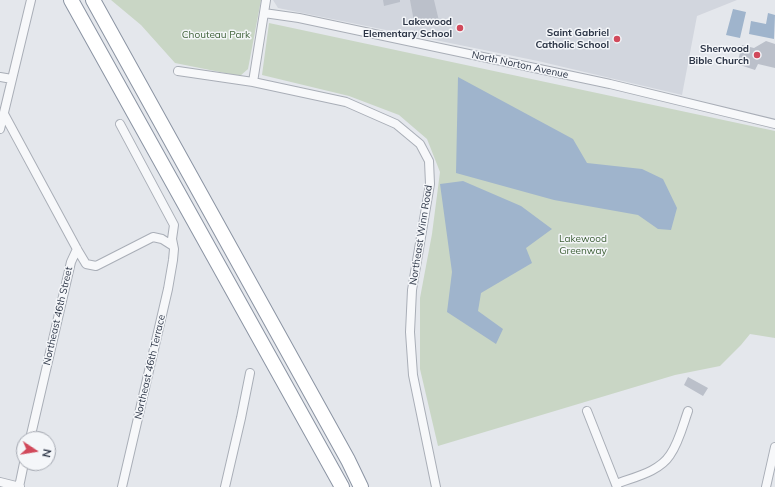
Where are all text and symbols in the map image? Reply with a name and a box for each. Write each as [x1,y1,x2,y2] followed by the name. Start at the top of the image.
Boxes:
[363,16,452,40] place label: Lakewood Elementary School
[455,23,465,33] marker: Lakewood Elementary School
[535,27,609,50] place label: Saint Gabriel Catholic School
[182,29,250,41] park label: Chouteau Park
[612,34,622,44] marker: Saint Gabriel Catholic School
[689,43,749,66] place label: Sherwood Bible Church
[471,49,569,81] street label: North Norton Avenue
[752,50,762,60] marker: Sherwood Bible Church
[407,184,435,286] street label: Northeast Winn Road
[559,233,607,256] park label: Lakewood Greenway
[41,266,75,366] street label: Northeast 46th Street
[132,313,168,421] street label: Northeast 46th Terrace
[16,431,56,471] north arrow
[39,448,54,459] text: N

